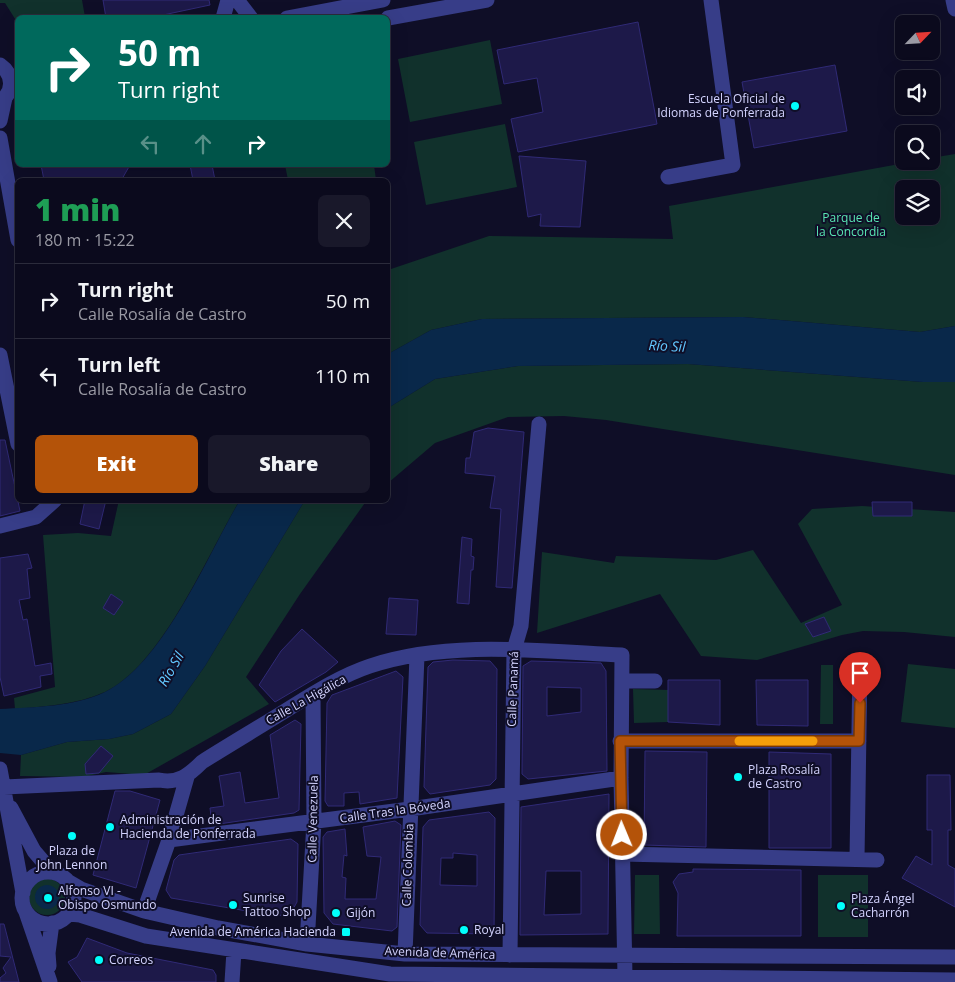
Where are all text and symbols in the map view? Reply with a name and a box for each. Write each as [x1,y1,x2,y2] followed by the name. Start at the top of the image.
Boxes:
[895,15,940,60] north arrow
[895,15,940,225] map controls
[118,29,201,76] text: 50 m
[35,35,100,100] icon: right
[895,70,940,115] button: sound
[118,74,220,104] text: Turn right
[657,90,785,121] place label: Escuela Oficial de Idiomas de Ponferrada
[789,100,801,112] marker: Escuela Oficial de Idiomas de Ponferrada
[895,125,940,170] button: search
[136,130,164,158] icon: left
[189,130,217,158] icon: ahead
[242,130,270,158] icon: right
[895,180,940,225] button: layers
[35,189,120,230] text: 1 min
[318,195,370,247] button: close
[816,209,886,240] park label: Parque de la Concordia
[35,229,135,251] text: 180 m · 15:22
[78,277,173,303] text: Turn right
[35,287,63,315] icon: right
[326,288,370,314] text: 50 m
[78,303,247,325] text: Calle Rosalía de Castro
[648,335,687,356] water label: Río Sil
[78,352,160,378] text: Turn left
[35,362,63,390] icon: left
[315,363,370,389] text: 110 m
[78,378,247,400] text: Calle Rosalía de Castro
[35,435,198,493] button: Exit
[208,435,370,493] button: Share
[153,647,188,690] water label: Río Sil
[503,651,522,727] street label: Calle Panamá
[839,652,881,703] pin
[846,659,874,687] icon: arrive
[262,670,349,729] street label: Calle La Higálica
[748,761,820,792] place label: Plaza Rosalía de Castro
[732,771,744,783] marker: Plaza Rosalía de Castro
[303,775,322,863] street label: Calle Venezuela
[338,794,451,827] street label: Calle Tras la Bóveda
[595,808,647,860] position arrow
[120,811,256,842] place label: Administración de Hacienda de Ponferrada
[104,821,116,833] marker: Administración de Hacienda de Ponferrada
[398,823,417,907] street label: Calle Colombia
[66,830,78,842] marker: Plaza de John Lennon
[36,842,107,873] place label: Plaza de John Lennon
[58,882,157,913] place label: Alfonso VI - Obispo Osmundo
[243,889,311,920] place label: Sunrise Tattoo Shop
[851,890,915,921] place label: Plaza Ángel Cacharrón
[42,892,54,904] marker: Alfonso VI - Obispo Osmundo
[227,899,239,911] marker: Sunrise Tattoo Shop
[835,900,847,912] marker: Plaza Ángel Cacharrón
[346,904,375,921] place label: Gijón
[330,907,342,919] marker: Gijón
[474,921,504,938] place label: Royal
[170,923,336,940] place label: Avenida de América Hacienda
[458,924,470,936] marker: Royal
[340,926,352,938] marker: Avenida de América Hacienda
[384,942,496,963] street label: Avenida de América
[109,951,154,968] place label: Correos
[93,954,105,966] marker: Correos

